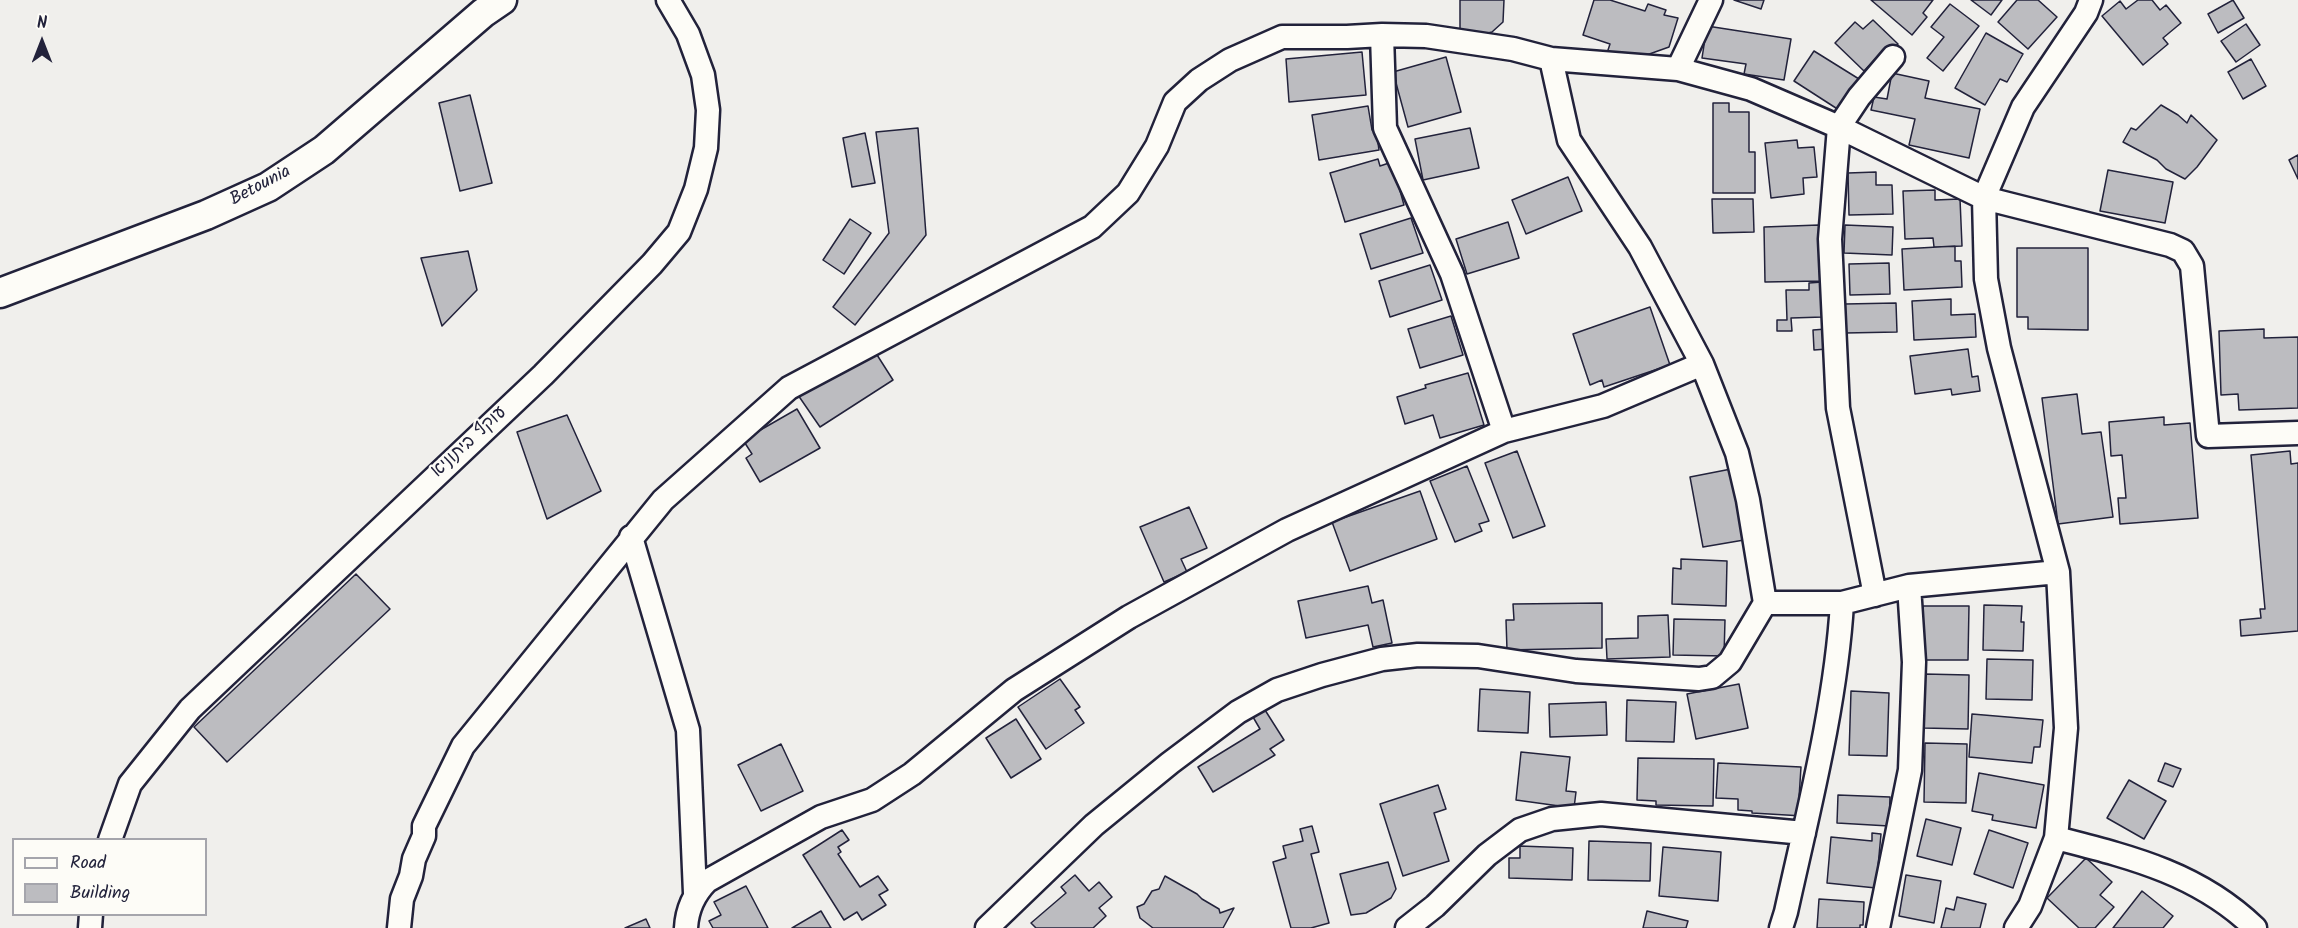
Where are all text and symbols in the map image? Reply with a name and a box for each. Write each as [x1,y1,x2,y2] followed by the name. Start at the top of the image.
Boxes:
[37,11,47,36] text: N
[12,12,72,72] north arrow
[227,162,295,212] street label: Betounia
[428,403,512,483] street label: עוקף ביתוניא
[12,838,207,916] legend
[70,849,106,878] text: Road
[70,879,130,908] text: Building

